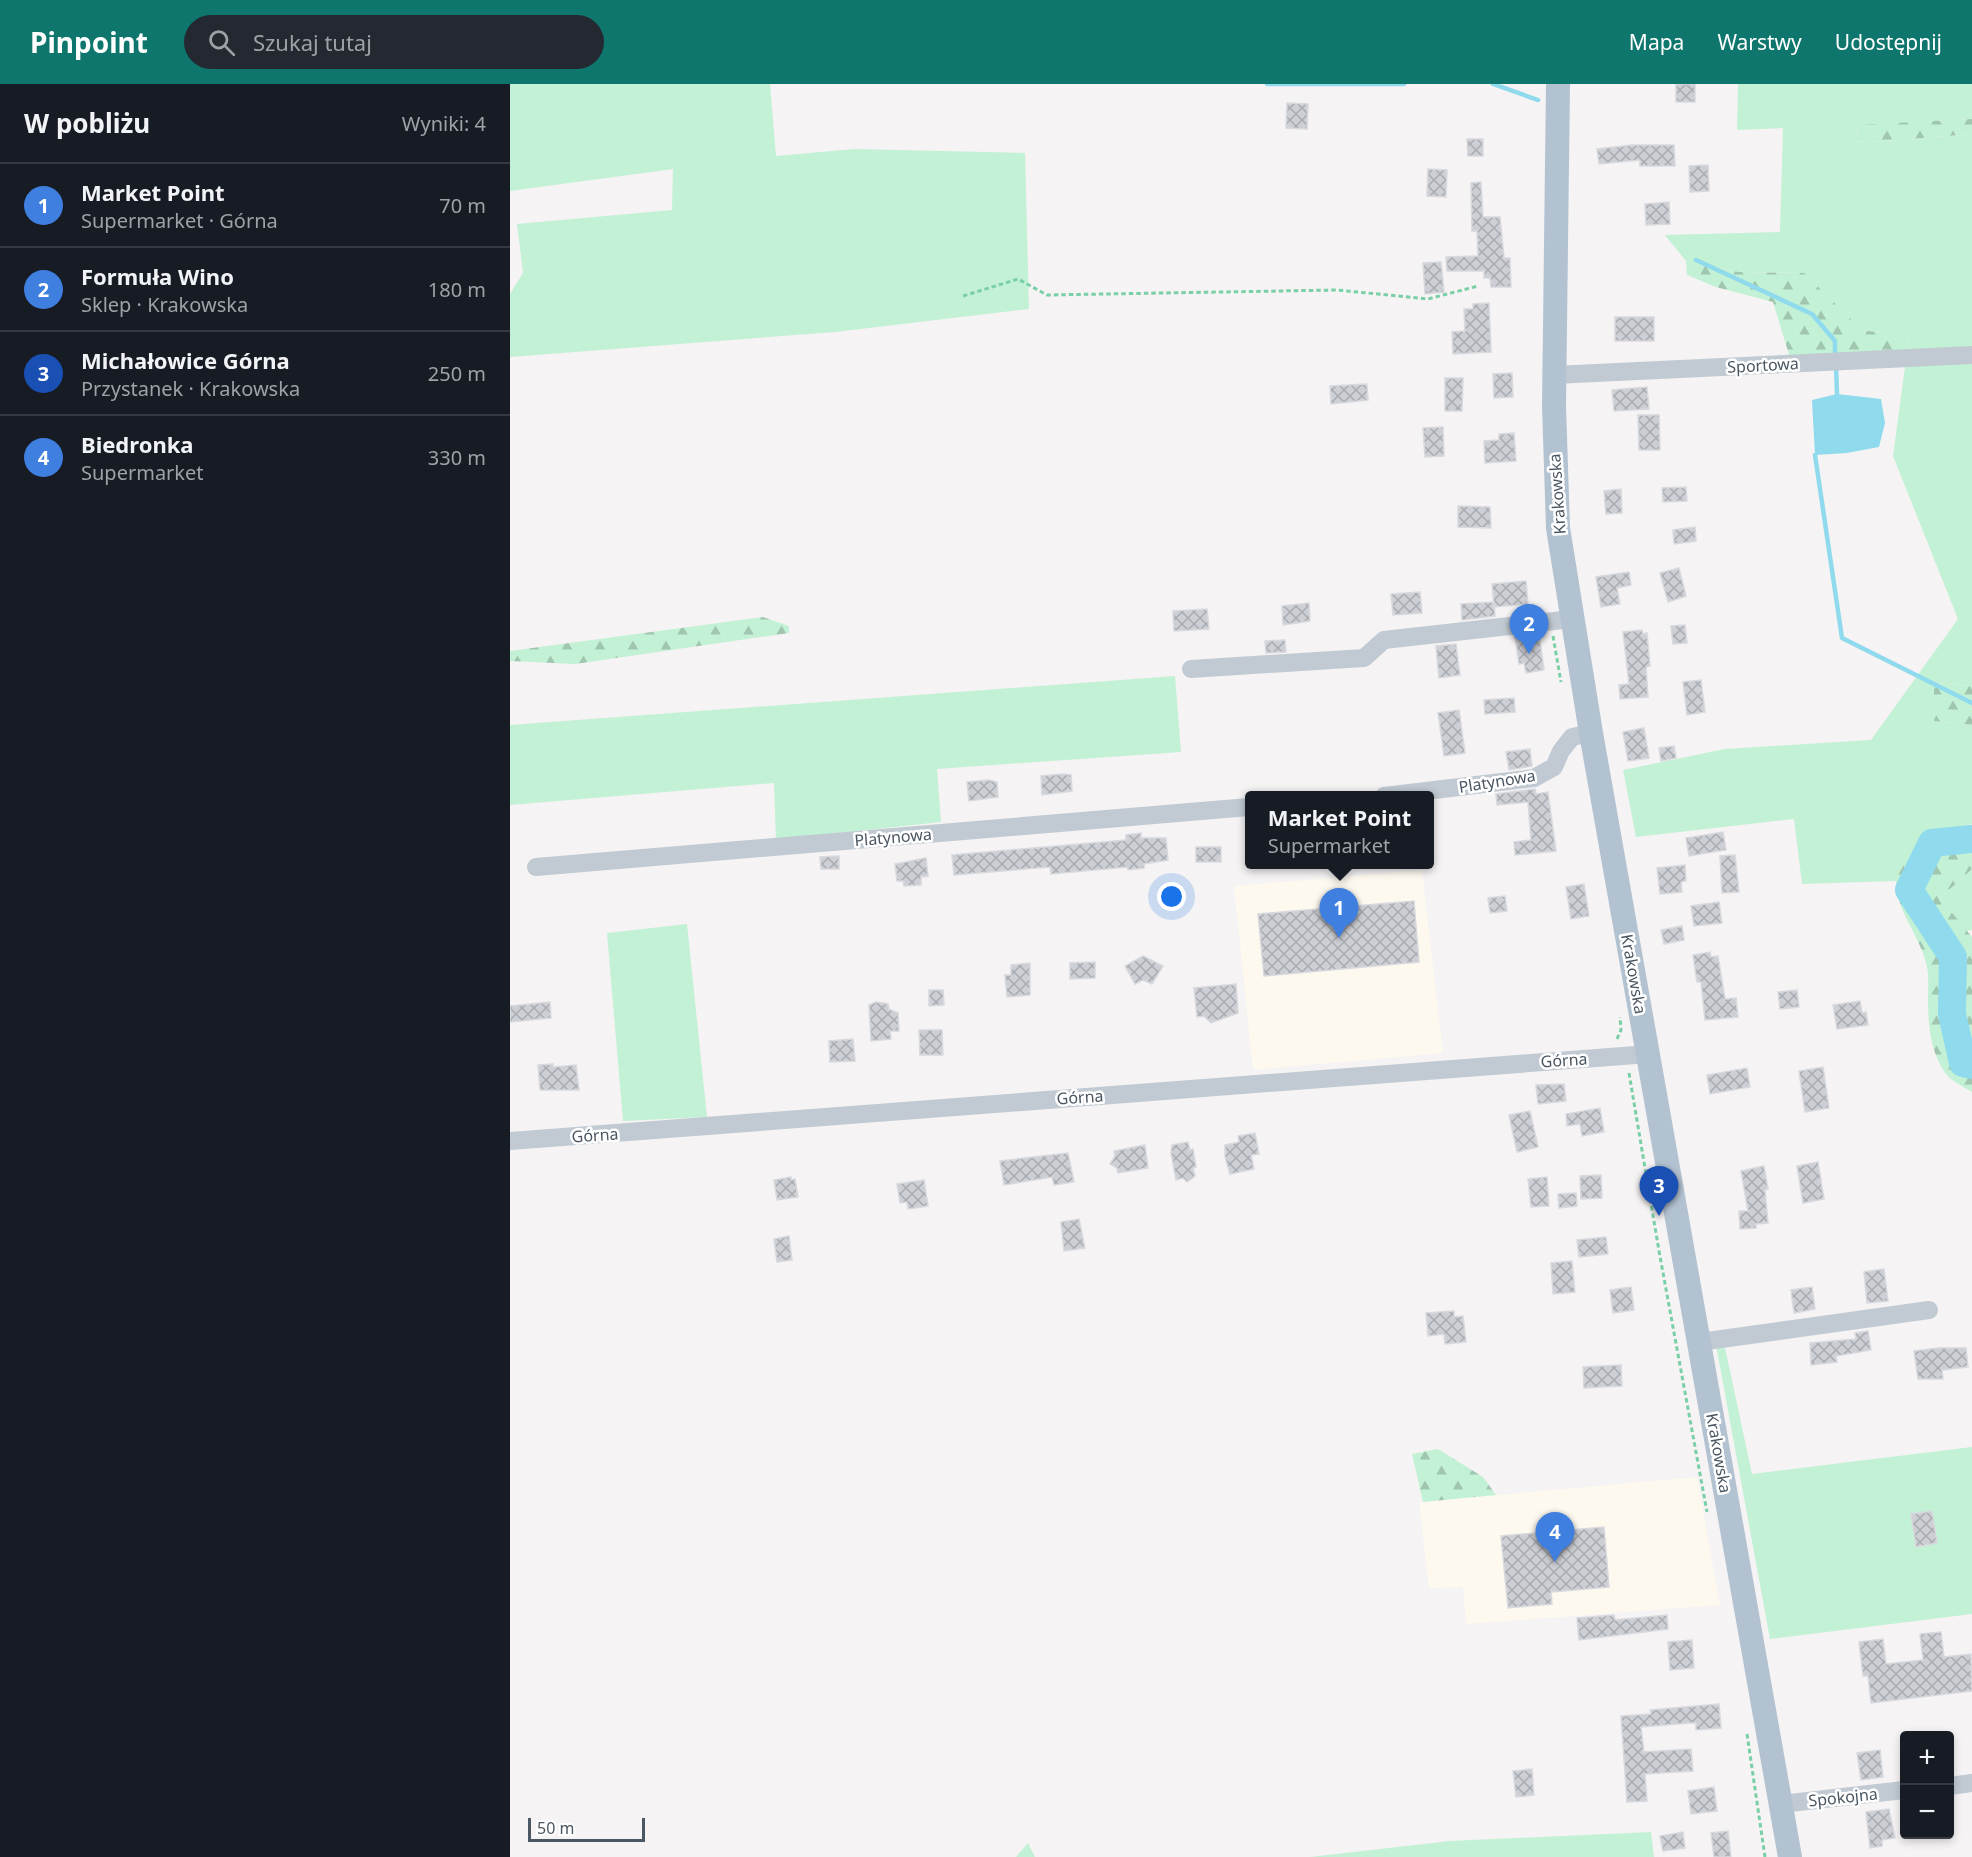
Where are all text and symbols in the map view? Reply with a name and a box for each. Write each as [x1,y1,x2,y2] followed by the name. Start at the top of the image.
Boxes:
[184,15,604,69] search box
[30,23,148,61] text: Pinpoint
[205,26,238,59] icon: search
[253,27,372,57] text: Szukaj tutaj
[1629,28,1684,56] text: Mapa
[1717,28,1802,56] text: Warstwy
[1835,28,1942,56] text: Udostępnij
[24,105,150,141] text: W pobliżu
[402,110,486,137] text: Wyniki: 4
[81,177,225,207] text: Market Point
[38,192,49,219] text: 1
[439,192,486,219] text: 70 m
[81,207,278,234] text: Supermarket · Górna
[81,261,234,291] text: Formuła Wino
[38,276,49,303] text: 2
[428,276,486,303] text: 180 m
[81,291,248,318] text: Sklep · Krakowska
[81,345,290,375] text: Michałowice Górna
[1727,352,1799,378] street label: Sportowa
[38,360,49,387] text: 3
[428,360,486,387] text: 250 m
[81,375,300,402] text: Przystanek · Krakowska
[81,429,194,459] text: Biedronka
[38,444,49,471] text: 4
[428,444,486,471] text: 330 m
[1543,453,1571,535] street label: Krakowska
[81,459,204,486] text: Supermarket
[1510,604,1548,654] pin: 2
[1457,764,1537,798] street label: Platynowa
[1245,791,1434,869] popup
[1268,802,1411,832] text: Market Point
[853,823,933,851] street label: Platynowa
[1268,832,1390,859] text: Supermarket
[1157,882,1186,911] your location
[1320,888,1358,938] pin: 1
[1616,932,1652,1016] street label: Krakowska
[1540,1047,1588,1073] street label: Górna
[1056,1084,1104,1110] street label: Górna
[571,1122,619,1148] street label: Górna
[1640,1166,1678,1216] pin: 3
[1701,1411,1737,1495] street label: Krakowska
[1536,1512,1574,1562] pin: 4
[1900,1731,1954,1839] map controls
[1900,1731,1954,1785] button: +
[1807,1782,1879,1812] street label: Spokojna
[1900,1785,1954,1839] button: −
[528,1815,645,1842] scale bar
[537,1817,574,1839] text: 50 m

